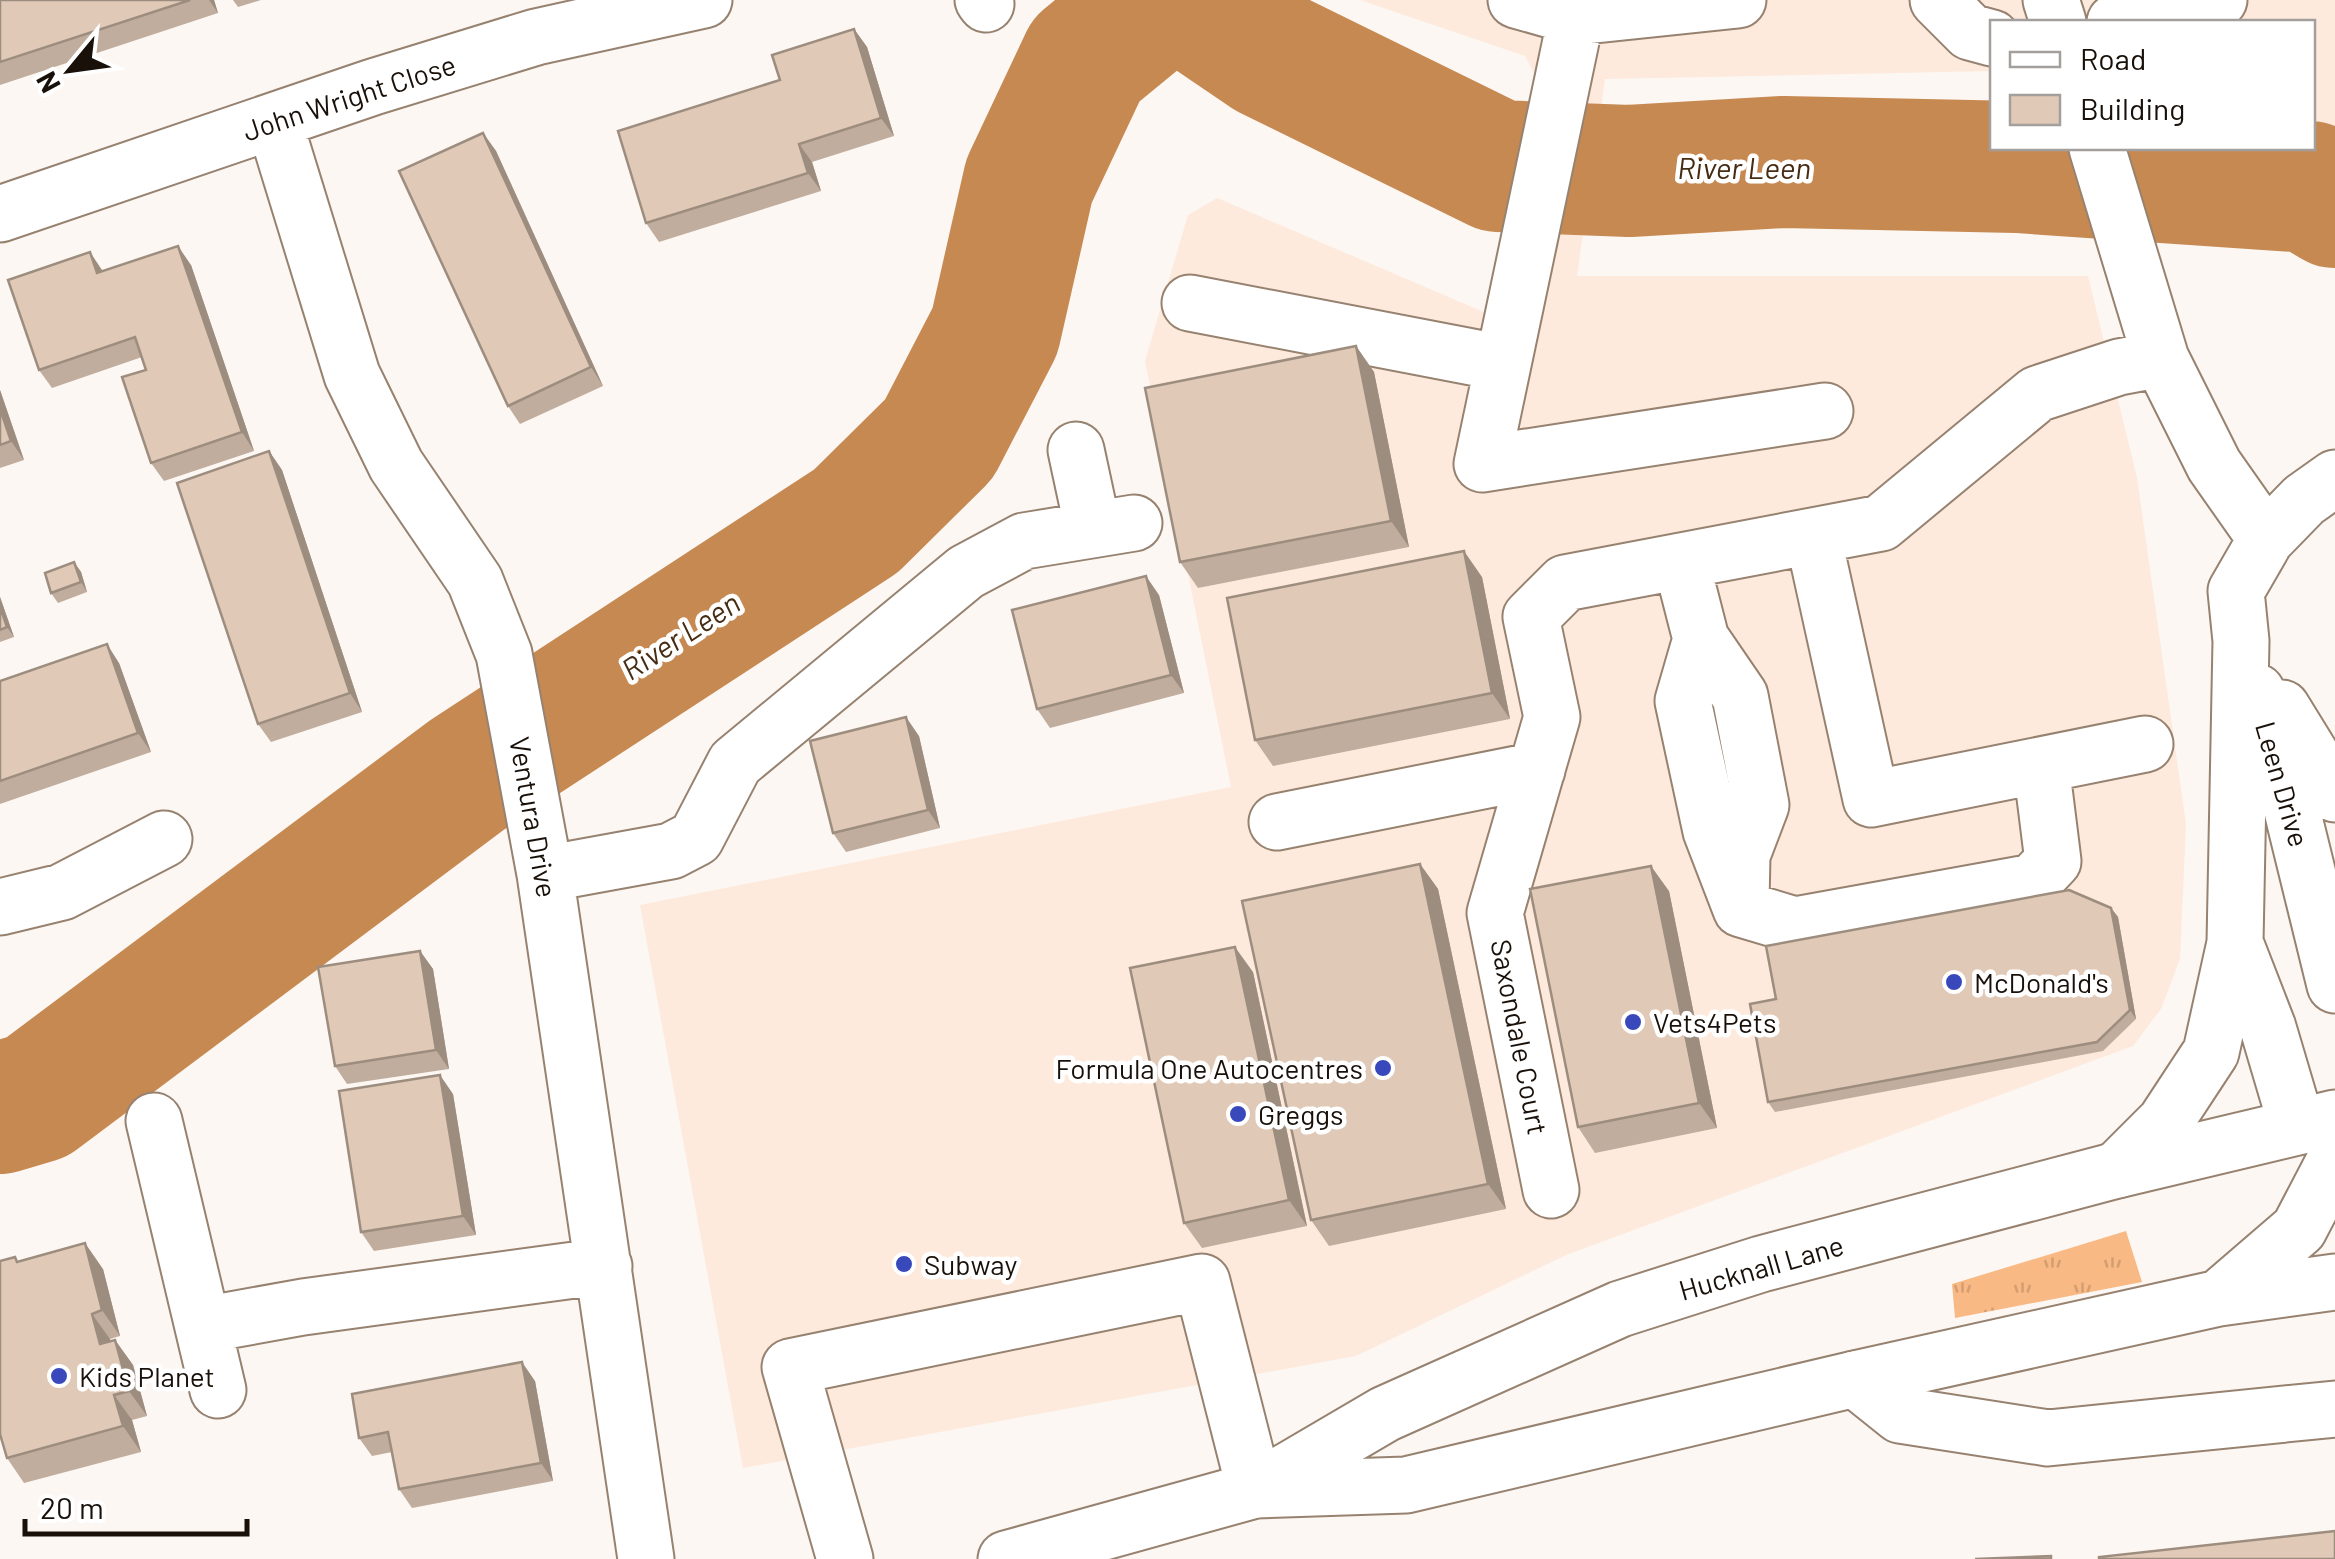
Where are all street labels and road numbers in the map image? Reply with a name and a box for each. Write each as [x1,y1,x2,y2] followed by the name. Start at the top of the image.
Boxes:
[238,47,460,147] street label: John Wright Close
[2249,717,2317,851] street label: Leen Drive
[503,734,565,900] street label: Ventura Drive
[1484,937,1556,1137] street label: Saxondale Court
[1675,1227,1847,1307] street label: Hucknall Lane

